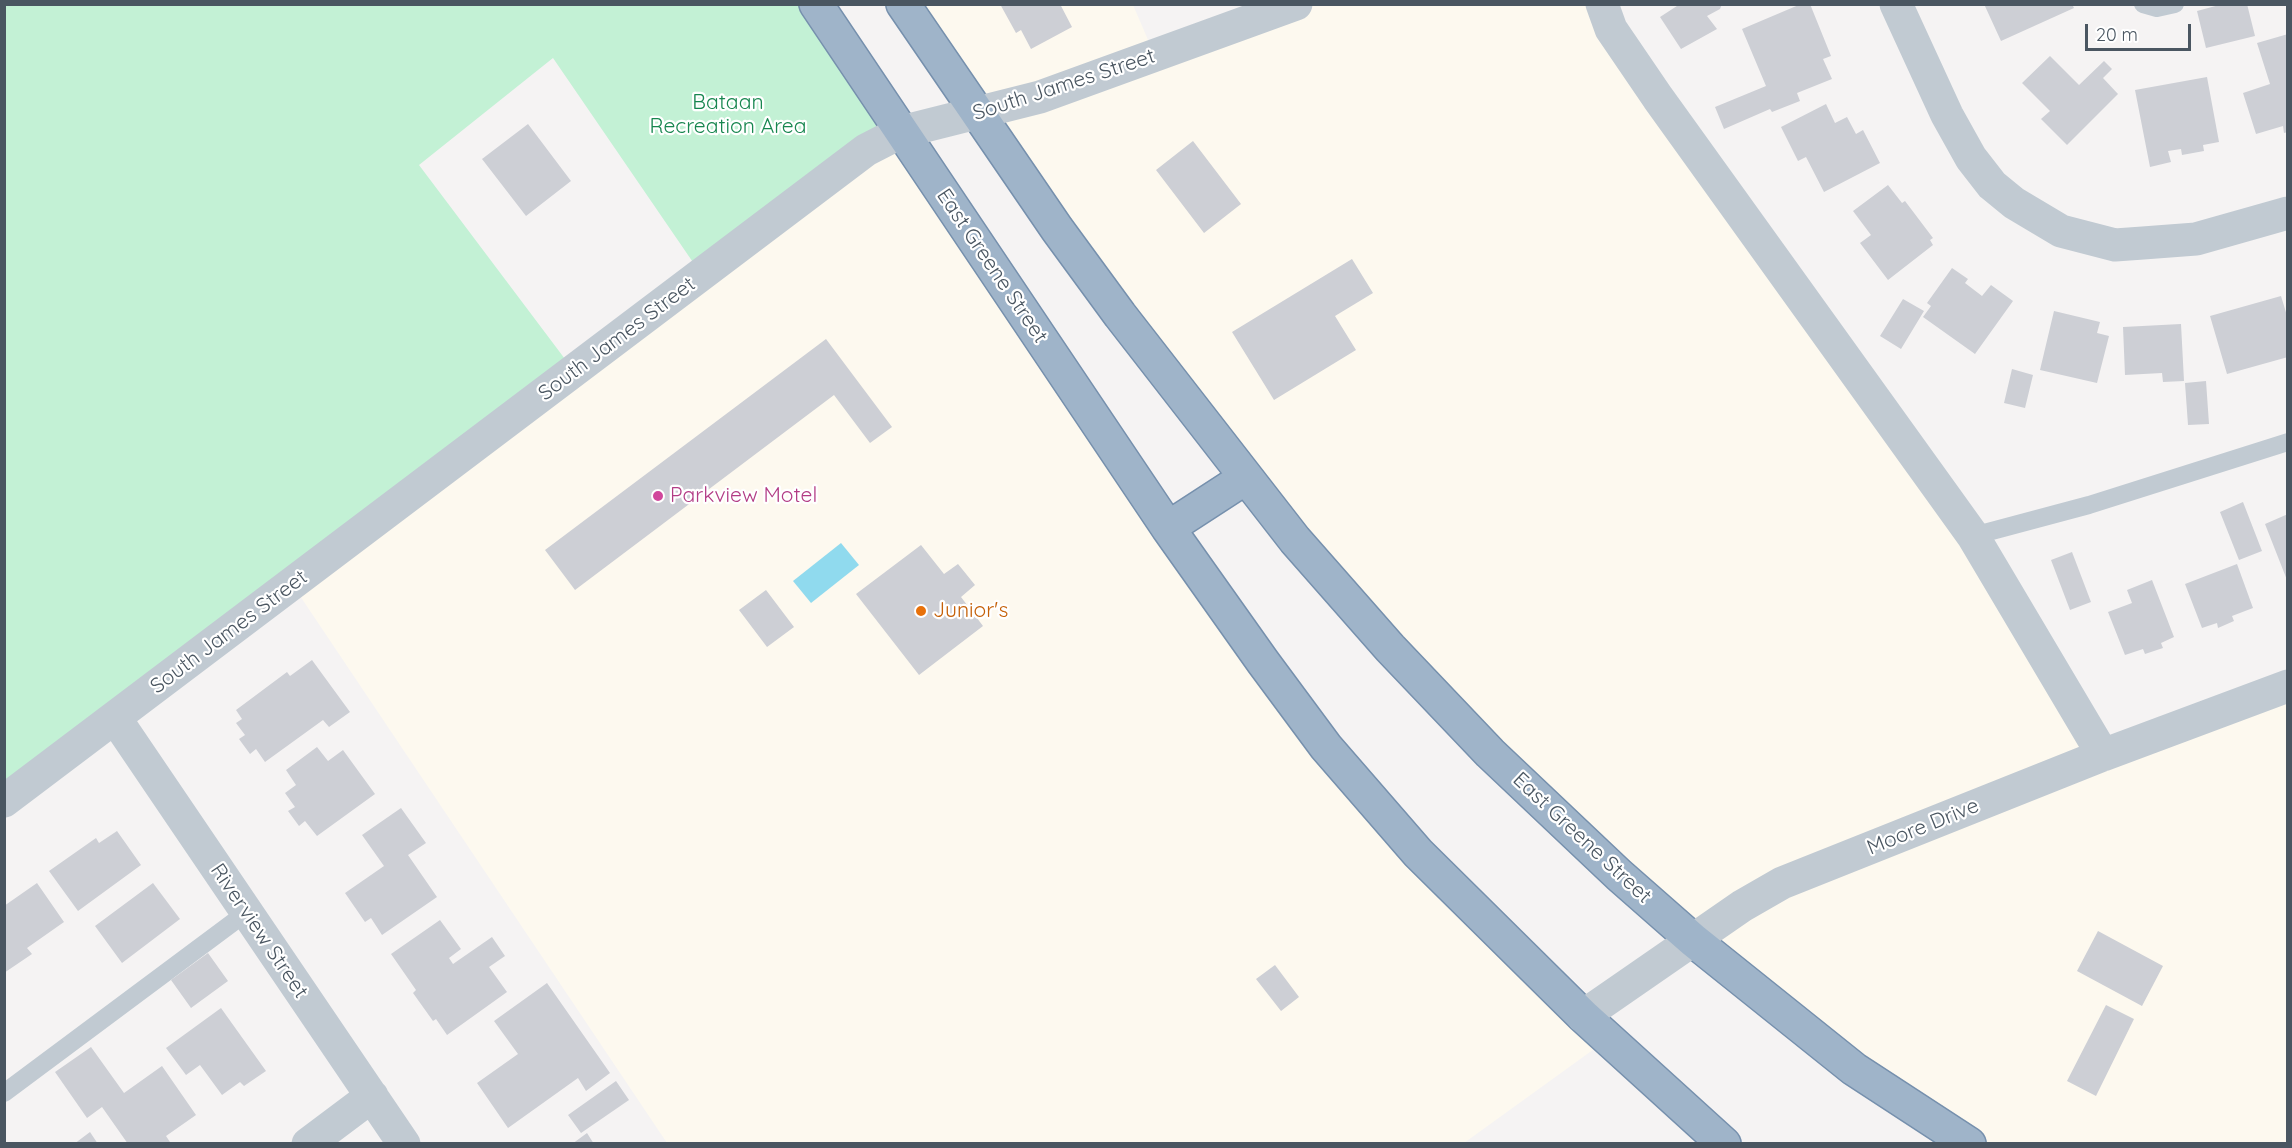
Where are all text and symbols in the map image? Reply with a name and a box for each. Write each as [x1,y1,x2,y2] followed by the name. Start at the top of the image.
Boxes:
[2088,12,2194,50] scale bar
[2096,23,2138,46] text: 20 m
[970,44,1158,126] street label: South James Street
[649,90,807,140] park label: Bataan Recreation Area
[931,184,1053,348] street label: East Greene Street
[534,272,700,406] street label: South James Street
[670,483,817,509] place label: Parkview Motel
[651,489,665,503] marker: Parkview Motel
[146,565,312,699] street label: South James Street
[933,598,1008,624] place label: Junior's
[914,604,928,618] marker: Junior's
[1507,767,1657,909] street label: East Greene Street
[1863,793,1983,861] street label: Moore Drive
[205,859,313,1003] street label: Riverview Street

